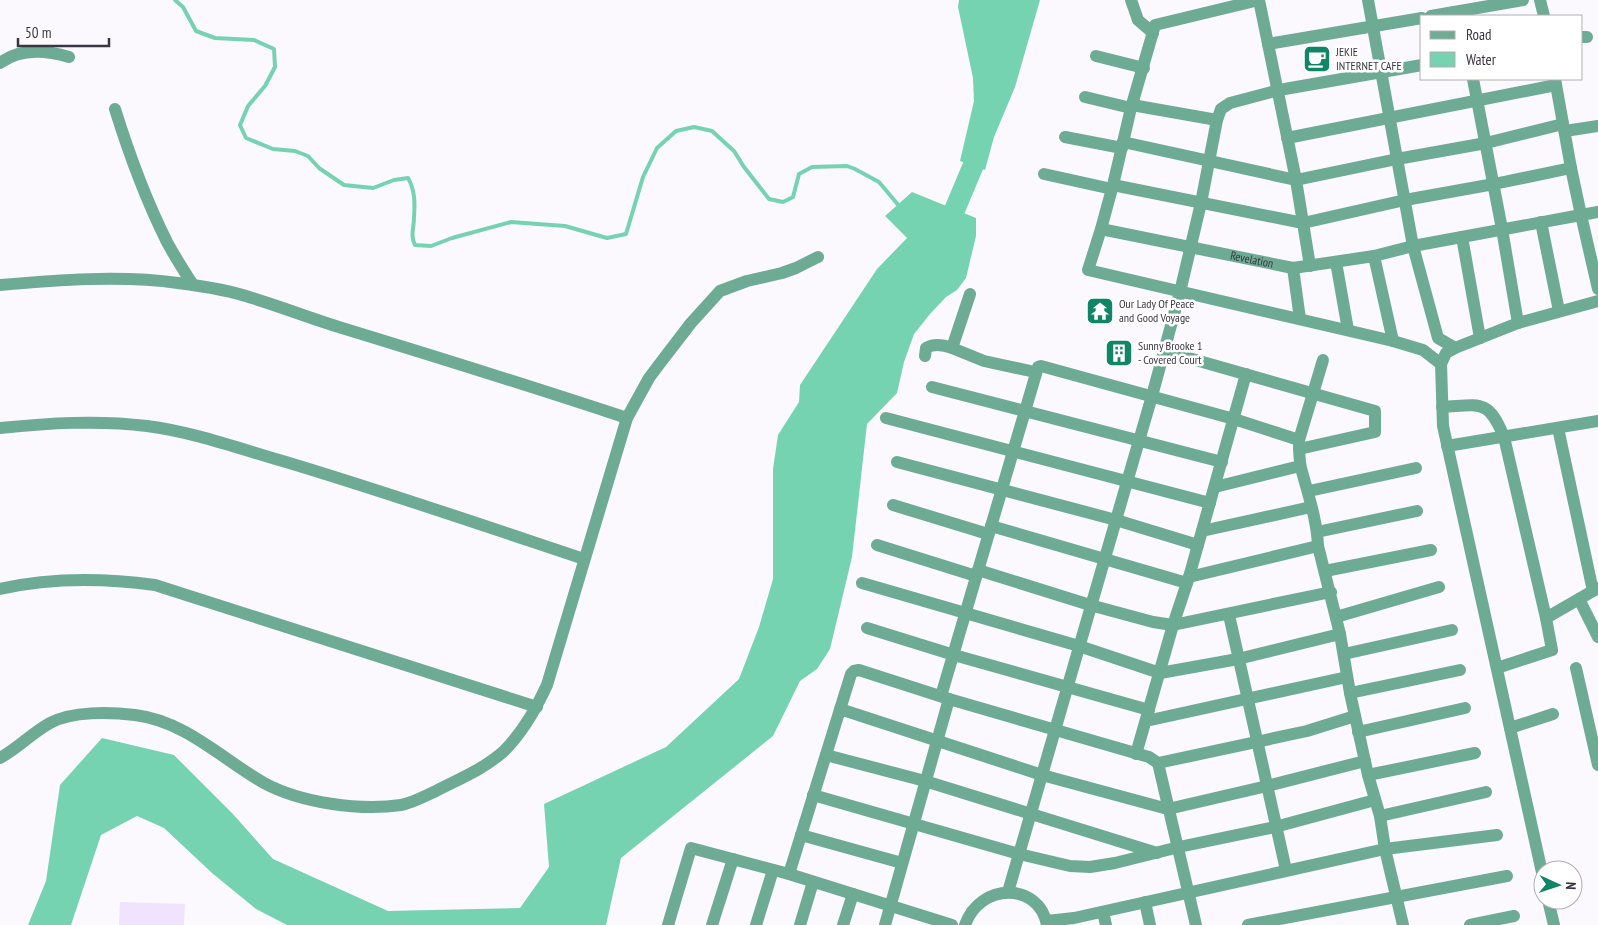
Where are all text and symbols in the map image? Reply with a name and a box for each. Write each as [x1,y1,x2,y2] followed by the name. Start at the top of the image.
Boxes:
[18,15,109,47] scale bar
[1420,15,1583,80] legend
[25,23,51,42] text: 50 m
[1466,25,1492,44] text: Road
[1302,44,1332,74] cafe icon: JEKIE INTERNET CAFE
[1335,44,1402,73] place label: JEKIE INTERNET CAFE
[1466,50,1497,69] text: Water
[1229,247,1275,271] street label: Revelation
[1085,296,1115,326] temple icon: Our Lady Of Peace and Good Voyage
[1119,296,1194,325] place label: Our Lady Of Peace and Good Voyage
[1104,338,1134,368] building icon: Sunny Brooke 1 - Covered Court
[1138,338,1202,367] place label: Sunny Brooke 1 - Covered Court
[1533,860,1583,910] north arrow
[1562,881,1580,890] text: N

